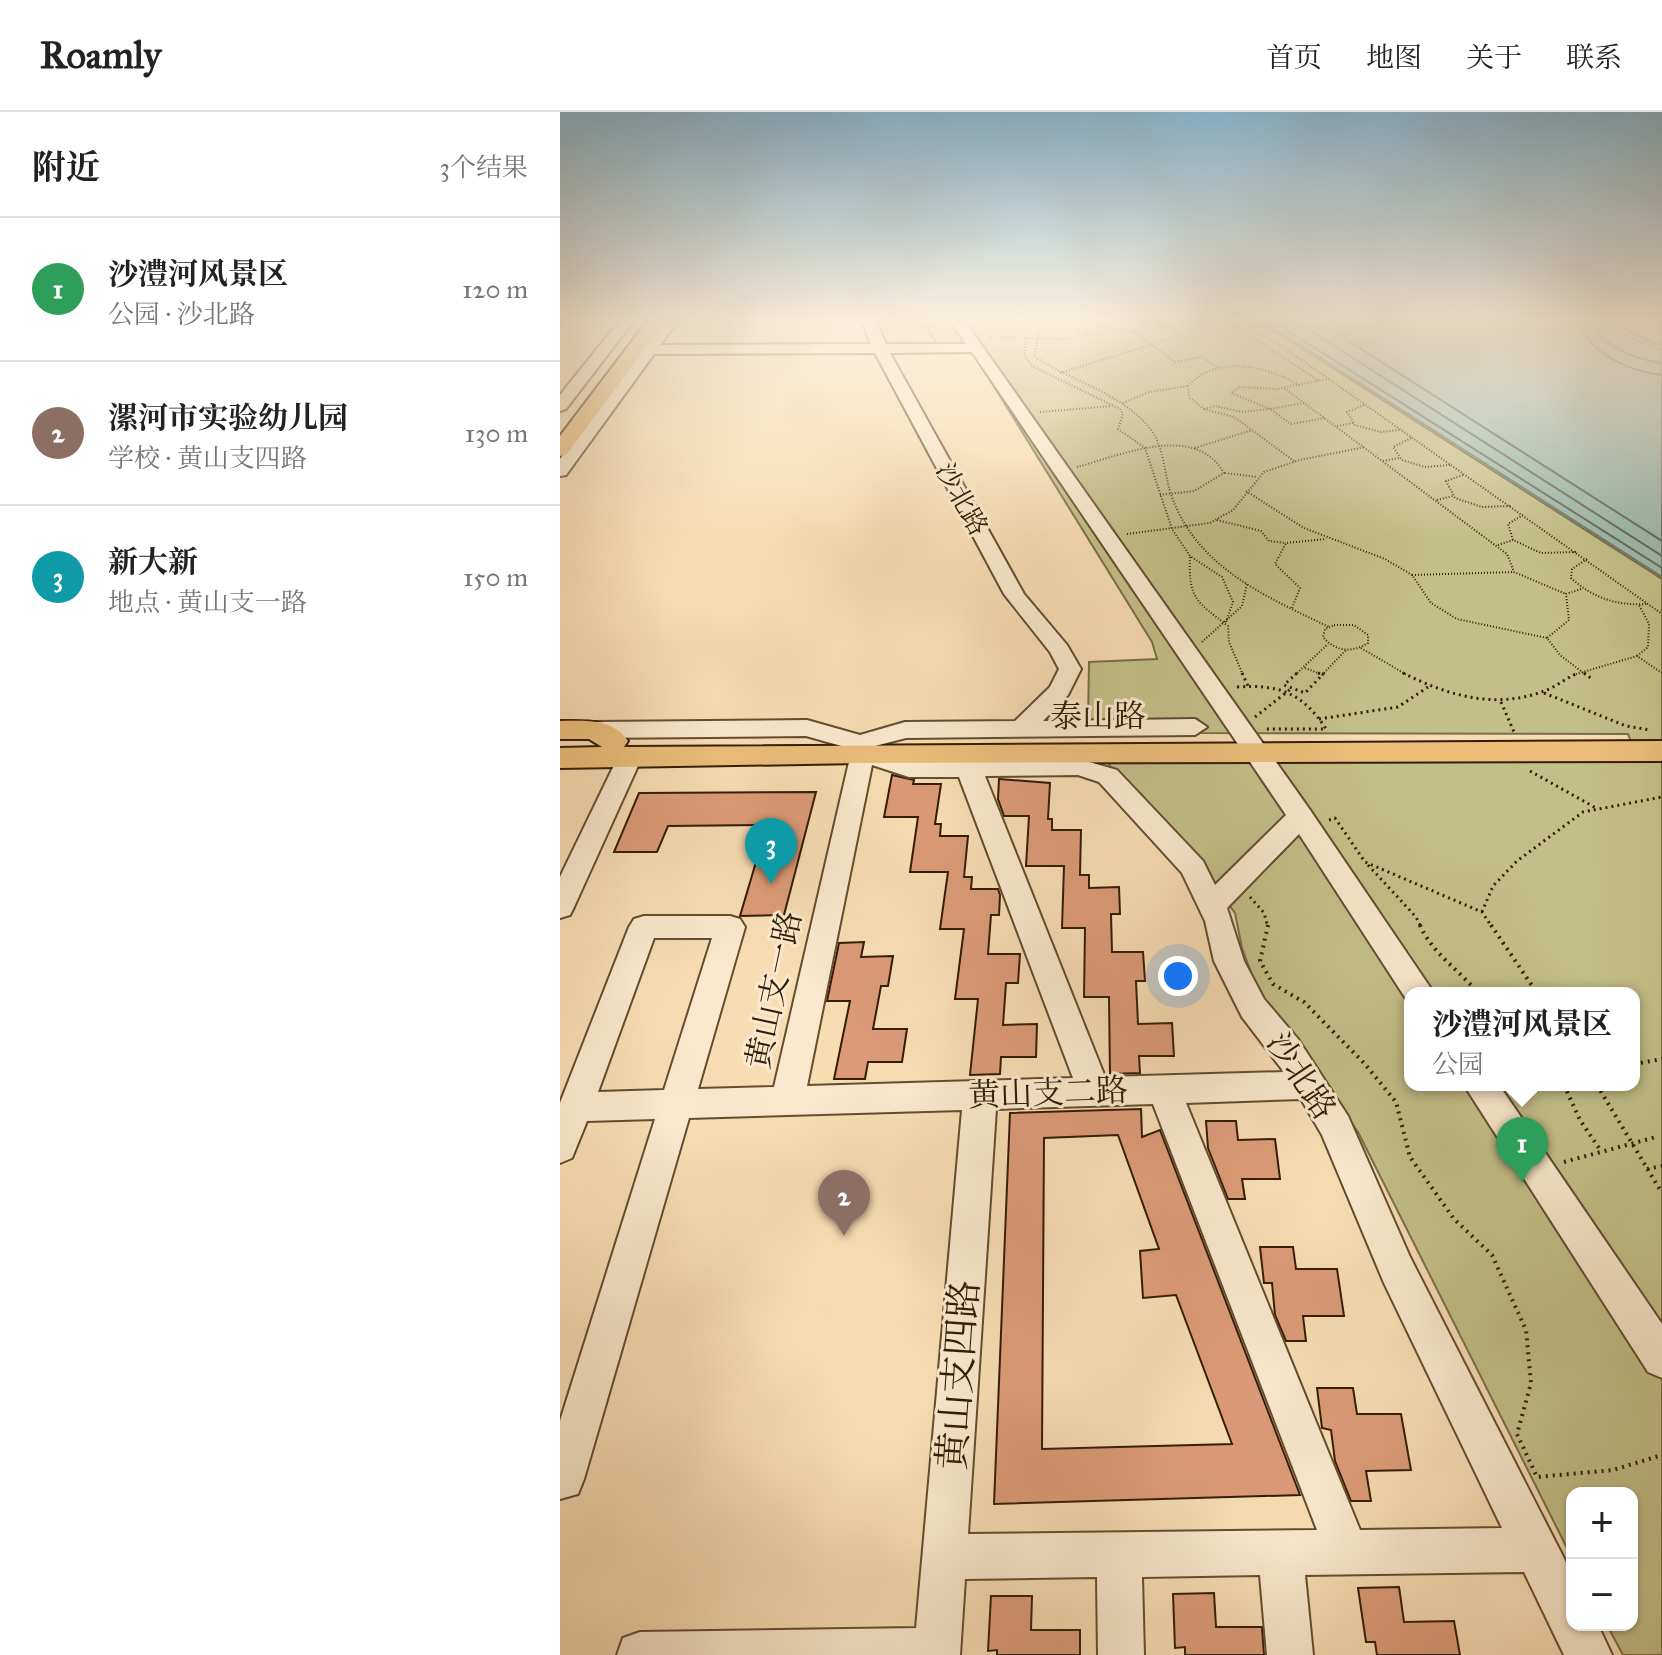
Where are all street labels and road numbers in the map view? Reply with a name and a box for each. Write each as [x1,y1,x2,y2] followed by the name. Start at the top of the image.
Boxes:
[929,457,995,541] street label: 沙北路
[1050,697,1146,736] street label: 泰山路
[738,908,810,1072] street label: 黄山支一路
[1258,1025,1344,1127] street label: 沙北路
[967,1071,1129,1115] street label: 黄山支二路
[928,1279,988,1471] street label: 黄山支四路

